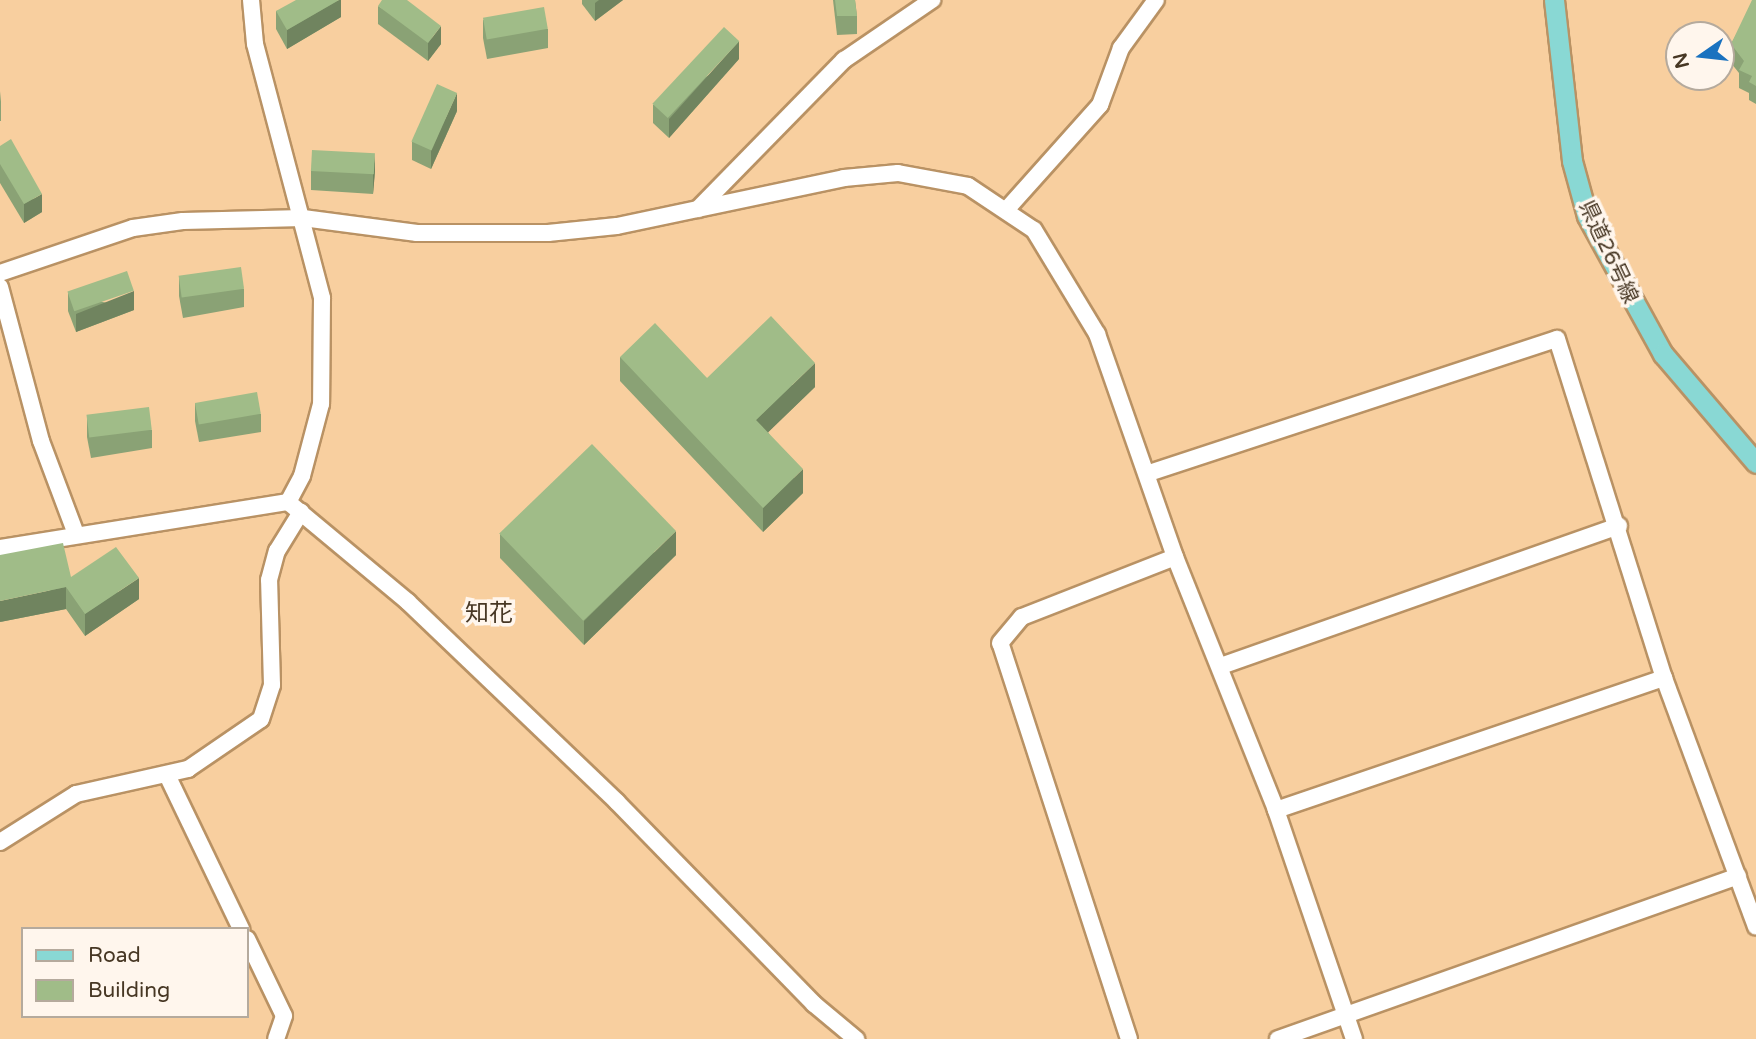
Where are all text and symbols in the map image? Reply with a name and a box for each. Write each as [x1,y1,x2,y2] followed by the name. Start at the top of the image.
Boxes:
[1665,21,1735,91] north arrow
[1669,51,1694,71] text: N
[1573,197,1643,307] street label: 県道26号線
[465,600,513,628] district label: 知花
[21,927,248,1018] legend
[88,943,141,968] text: Road
[88,978,170,1003] text: Building

